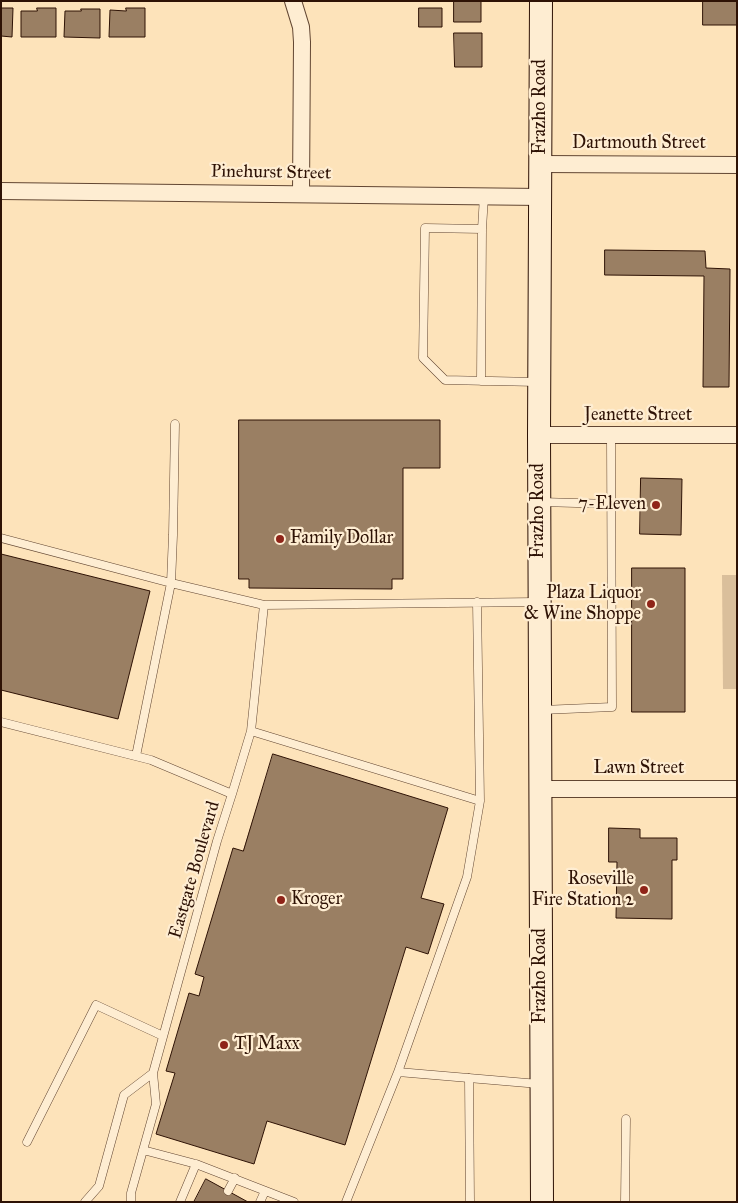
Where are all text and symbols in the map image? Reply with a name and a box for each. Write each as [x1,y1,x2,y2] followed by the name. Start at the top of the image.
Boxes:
[530,59,552,155] street label: Frazho Road
[572,133,706,155] street label: Dartmouth Street
[211,161,331,185] street label: Pinehurst Street
[584,405,692,427] street label: Jeanette Street
[528,463,550,559] street label: Frazho Road
[578,494,646,516] place label: 7-Eleven
[650,499,662,511] marker: 7-Eleven
[290,528,393,550] place label: Family Dollar
[274,533,286,545] marker: Family Dollar
[524,583,641,626] place label: Plaza Liquor & Wine Shoppe
[645,598,657,610] marker: Plaza Liquor & Wine Shoppe
[594,758,684,780] street label: Lawn Street
[165,799,225,941] street label: Eastgate Boulevard
[532,869,634,912] place label: Roseville Fire Station 2
[638,884,650,896] marker: Roseville Fire Station 2
[291,889,342,911] place label: Kroger
[275,894,287,906] marker: Kroger
[530,928,552,1024] street label: Frazho Road
[234,1034,300,1056] place label: TJ Maxx
[218,1039,230,1051] marker: TJ Maxx

